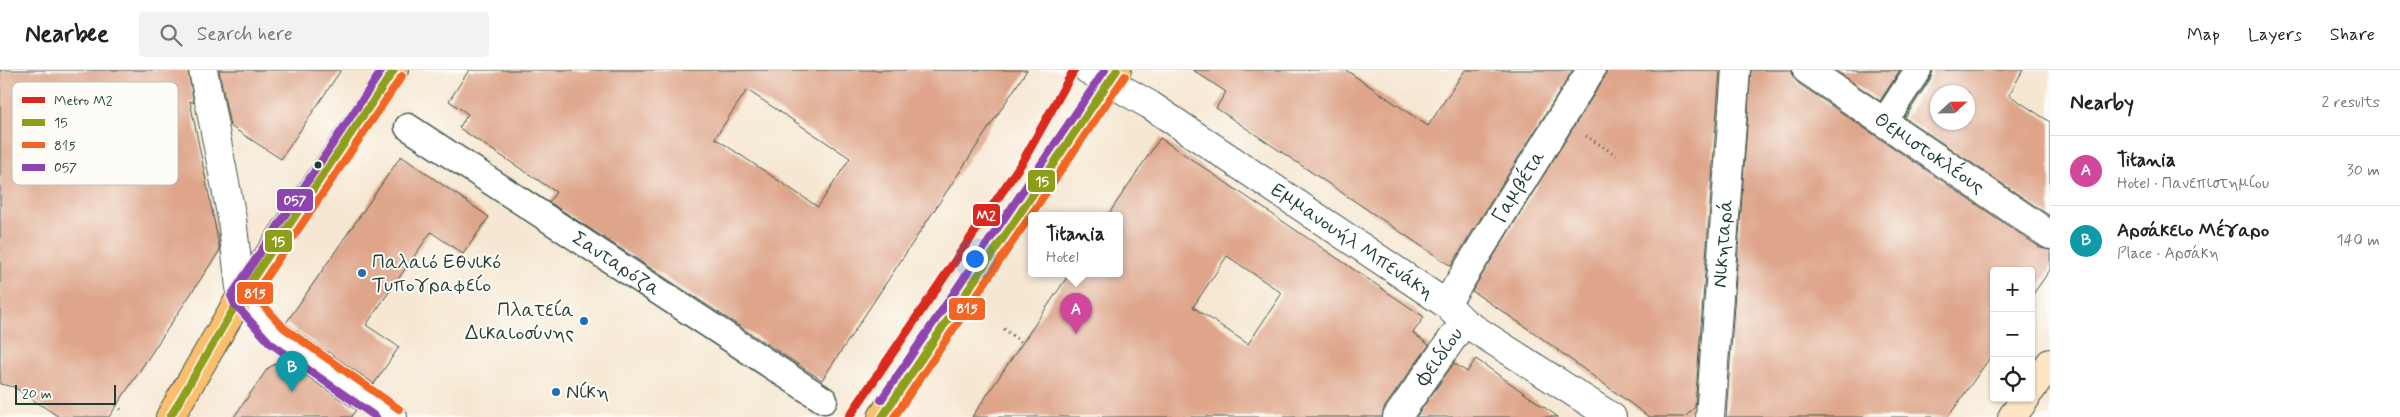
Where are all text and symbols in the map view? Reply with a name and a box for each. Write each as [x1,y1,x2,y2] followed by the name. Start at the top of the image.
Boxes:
[139,12,489,57] search box
[25,19,109,50] text: Nearbee
[157,21,185,49] icon: search
[197,22,293,47] text: Search here
[2187,23,2220,47] text: Map
[2248,23,2302,47] text: Layers
[2330,23,2375,47] text: Share
[12,82,178,185] legend
[1930,85,1975,130] north arrow
[2070,89,2134,117] text: Nearby
[54,92,113,110] text: Metro Μ2
[2322,92,2380,113] text: 2 results
[1869,106,1990,200] street label: Θεμιστοκλέους
[54,114,68,132] text: 15
[54,137,76,155] text: 815
[1486,145,1552,228] street label: Γαμβέτα
[2117,148,2176,173] text: Titania
[54,159,77,177] text: 057
[313,160,323,170] unlabelled marker
[2081,160,2091,181] text: A
[2347,160,2380,181] text: 30 m
[1027,169,1056,193] line badge: 15
[1035,173,1049,191] text: 15
[2117,173,2269,194] text: Hotel · Πανεπιστημίου
[1265,176,1439,306] street label: Εμμανουήλ Μπενάκη
[276,188,314,212] line badge: 057
[283,192,307,210] text: 057
[1706,198,1740,289] street label: Νικηταρά
[972,203,1001,227] line badge: Μ2
[976,207,996,225] text: Μ2
[1028,212,1123,277] popup
[2117,218,2269,243] text: Αρσάκειο Μέγαρο
[1046,222,1105,247] text: Titania
[567,225,666,303] street label: Σανταρόζα
[264,229,293,253] line badge: 15
[2081,230,2091,251] text: B
[2336,230,2380,251] text: 140 m
[271,233,285,251] text: 15
[2117,243,2219,264] text: Place · Αρσάκη
[962,246,988,272] your location
[1046,247,1079,268] text: Hotel
[372,249,501,299] place label: Παλαιό Εθνικό Τυπογραφείο
[356,267,368,279] marker: Παλαιό Εθνικό Τυπογραφείο
[1990,267,2035,402] map controls
[1990,267,2035,312] button: +
[236,281,274,305] line badge: 815
[244,285,266,303] text: 815
[1060,293,1092,334] pin: A
[465,297,574,347] place label: Πλατεία Δικαιοσύνης
[948,297,986,321] line badge: 815
[956,300,978,318] text: 815
[1990,312,2035,357] button: −
[578,315,590,327] marker: Πλατεία Δικαιοσύνης
[1409,322,1470,392] street label: Φειδίου
[276,351,308,392] pin: B
[1990,357,2035,402] button: locate
[566,379,609,406] place label: Νίκη
[15,382,116,405] scale bar
[22,385,52,403] text: 20 m
[550,386,562,398] marker: Νίκη

